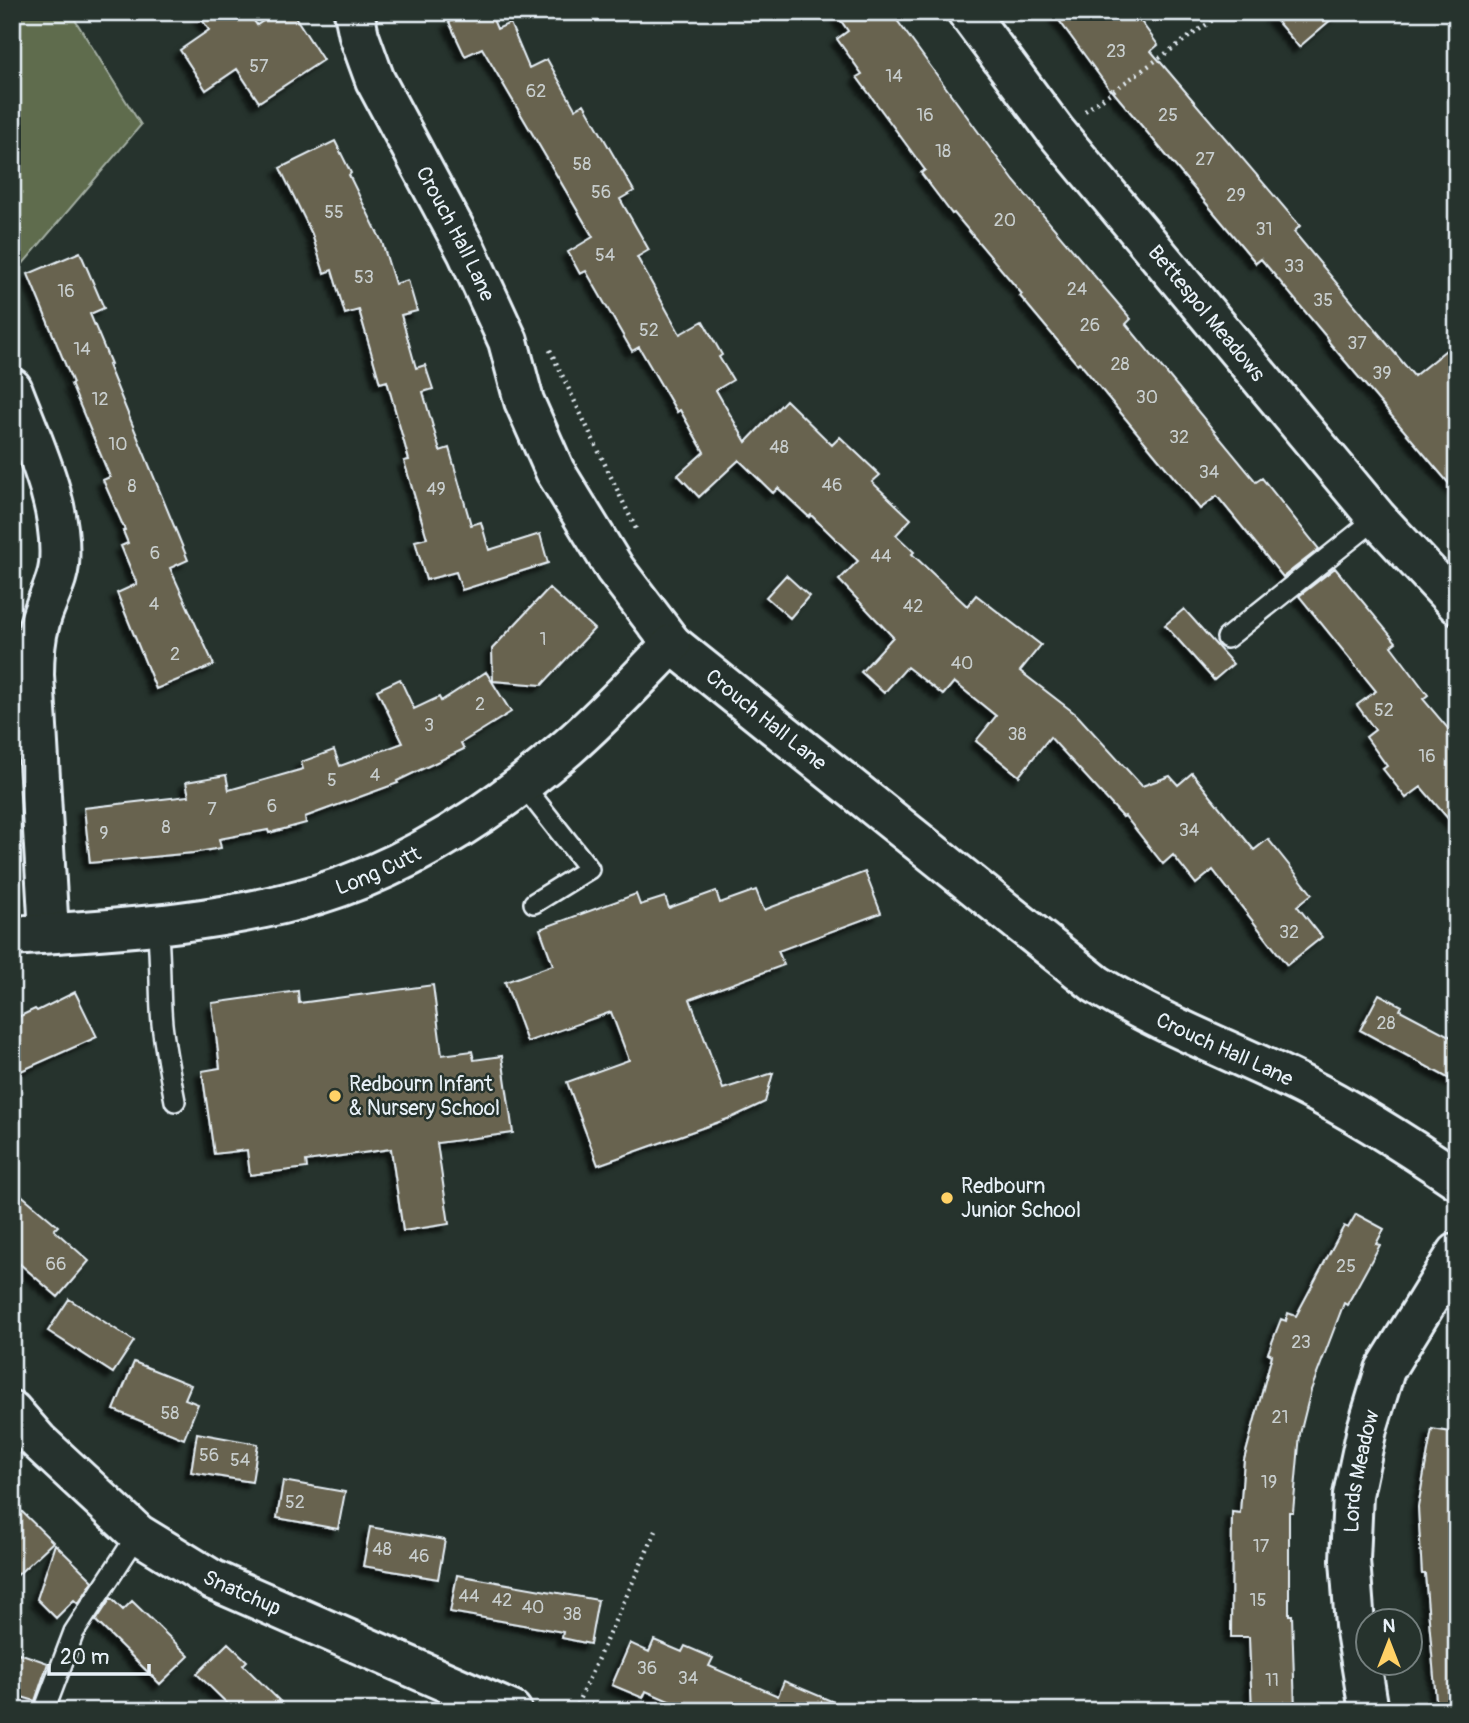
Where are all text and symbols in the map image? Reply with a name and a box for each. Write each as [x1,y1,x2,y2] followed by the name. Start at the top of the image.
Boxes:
[1106,40,1126,63] house number: 23
[249,55,269,78] house number: 57
[885,65,903,88] house number: 14
[526,80,546,103] house number: 62
[916,104,934,127] house number: 16
[1158,104,1178,127] house number: 25
[935,140,951,163] house number: 18
[1195,148,1215,171] house number: 27
[573,153,591,176] house number: 58
[410,162,501,306] street label: Crouch Hall Lane
[591,181,611,204] house number: 56
[1226,184,1246,207] house number: 29
[324,201,344,224] house number: 55
[994,209,1016,232] house number: 20
[1255,218,1273,241] house number: 31
[1142,240,1271,388] street label: Bettespol Meadows
[595,244,616,267] house number: 54
[1284,255,1304,278] house number: 33
[354,266,374,289] house number: 53
[1067,278,1088,301] house number: 24
[57,280,75,303] house number: 16
[1313,289,1333,312] house number: 35
[1080,314,1100,337] house number: 26
[639,319,659,342] house number: 52
[1347,332,1367,355] house number: 37
[73,338,91,361] house number: 14
[1110,353,1130,376] house number: 28
[1372,362,1392,385] house number: 39
[1136,386,1158,409] house number: 30
[91,388,109,411] house number: 12
[1169,426,1189,449] house number: 32
[108,433,128,456] house number: 10
[769,436,789,459] house number: 48
[1199,461,1220,484] house number: 34
[822,474,842,497] house number: 46
[127,475,137,498] house number: 8
[426,478,446,501] house number: 49
[150,542,160,565] house number: 6
[871,545,892,568] house number: 44
[149,593,160,616] house number: 4
[903,595,923,618] house number: 42
[539,628,547,651] house number: 1
[170,643,180,666] house number: 2
[951,652,973,675] house number: 40
[700,663,833,777] street label: Crouch Hall Lane
[475,693,485,716] house number: 2
[1374,699,1394,722] house number: 52
[424,714,434,737] house number: 3
[1007,723,1027,746] house number: 38
[1418,745,1436,768] house number: 16
[370,764,381,787] house number: 4
[327,769,337,792] house number: 5
[267,795,277,818] house number: 6
[207,798,217,821] house number: 7
[161,816,171,839] house number: 8
[1179,819,1200,842] house number: 34
[99,822,109,845] house number: 9
[332,840,426,902] street label: Long Cutt
[1279,921,1299,944] house number: 32
[1151,1007,1298,1093] street label: Crouch Hall Lane
[1376,1012,1396,1035] house number: 28
[349,1071,500,1122] place label: Redbourn Infant & Nursery School
[327,1088,343,1104] marker: Redbourn Infant & Nursery School
[961,1173,1081,1224] place label: Redbourn Junior School
[939,1190,955,1206] marker: Redbourn Junior School
[46,1253,66,1276] house number: 66
[1336,1255,1356,1278] house number: 25
[1291,1331,1311,1354] house number: 23
[161,1402,179,1425] house number: 58
[1271,1406,1289,1429] house number: 21
[1338,1406,1386,1533] street label: Lords Meadow
[199,1444,219,1467] house number: 56
[230,1449,251,1472] house number: 54
[1261,1471,1277,1494] house number: 19
[285,1491,305,1514] house number: 52
[1253,1535,1270,1558] house number: 17
[372,1538,392,1561] house number: 48
[409,1545,429,1568] house number: 46
[197,1564,285,1622] street label: Snatchup
[459,1585,480,1608] house number: 44
[492,1589,512,1612] house number: 42
[1250,1589,1266,1612] house number: 15
[522,1596,544,1619] house number: 40
[562,1603,582,1626] house number: 38
[1354,1608,1424,1678] north arrow
[1383,1614,1396,1638] text: N
[49,1632,149,1676] scale bar
[60,1644,109,1671] text: 20 m
[637,1657,657,1680] house number: 36
[678,1667,699,1690] house number: 34
[1265,1669,1279,1692] house number: 11

